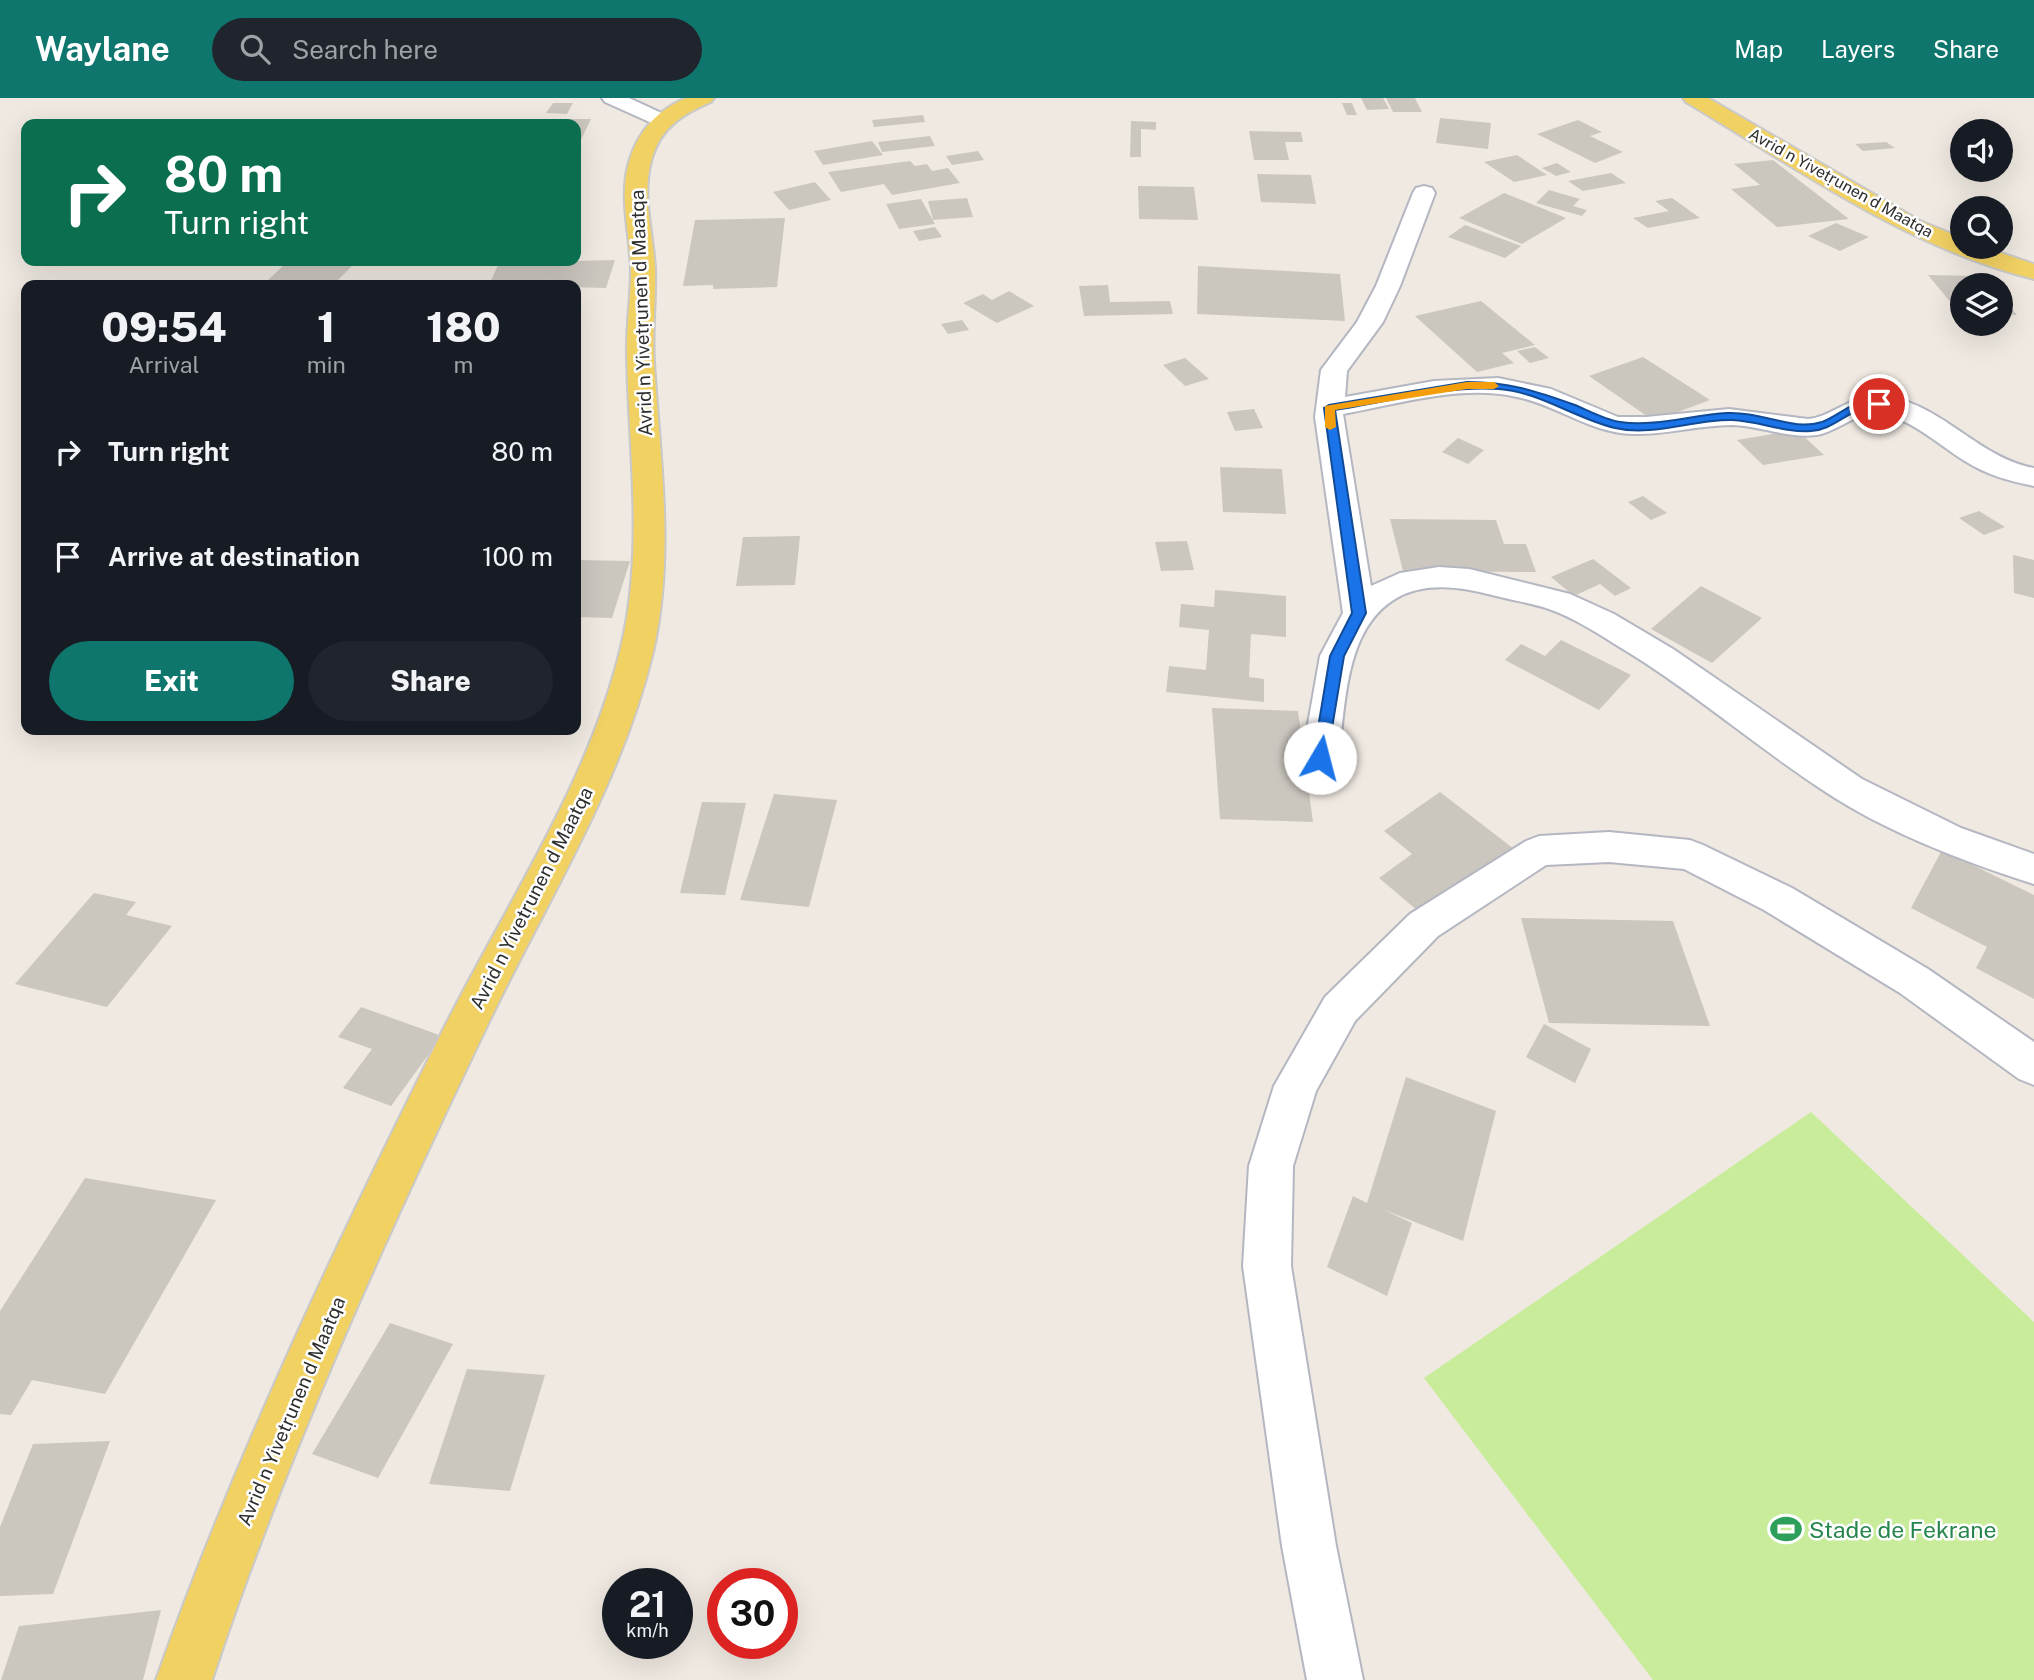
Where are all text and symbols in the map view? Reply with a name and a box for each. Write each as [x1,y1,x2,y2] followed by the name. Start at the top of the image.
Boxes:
[212,18,702,81] search box
[35,30,170,68] text: Waylane
[236,30,274,68] icon: search
[292,34,438,65] text: Search here
[1734,35,1783,63] text: Map
[1821,35,1895,63] text: Layers
[1933,35,1999,63] text: Share
[1950,119,2013,336] map controls
[1950,119,2013,182] button: sound
[1746,124,1936,242] street label: Avrid n Yivetṛunen d Maatqa
[164,145,283,203] text: 80 m
[49,147,140,238] icon: right
[626,189,656,437] street label: Avrid n Yivetṛunen d Maatqa
[1950,196,2013,259] button: search
[164,204,309,241] text: Turn right
[1950,273,2013,336] button: layers
[101,302,227,351] text: 09:54
[317,302,335,351] text: 1
[426,302,501,351] text: 180
[128,351,199,378] text: Arrival
[307,351,346,378] text: min
[453,351,473,378] text: m
[1849,374,1909,434] pin
[1860,385,1898,423] icon: arrive
[49,433,87,471] icon: right
[108,436,230,467] text: Turn right
[492,436,553,467] text: 80 m
[49,538,87,576] icon: arrive
[108,541,360,572] text: Arrive at destination
[482,541,553,572] text: 100 m
[49,641,294,721] button: Exit
[308,641,553,721] button: Share
[1283,721,1357,795] position arrow
[465,783,597,1013] street label: Avrid n Yivetṛunen d Maatqa
[233,1293,349,1529] street label: Avrid n Yivetṛunen d Maatqa
[1769,1512,1803,1546] sports icon: Stade de Fekrane
[1809,1516,1996,1543] place label: Stade de Fekrane
[707,1568,798,1659] speed limit sign: 30
[629,1584,666,1625] text: 21
[626,1620,669,1641] text: km/h

